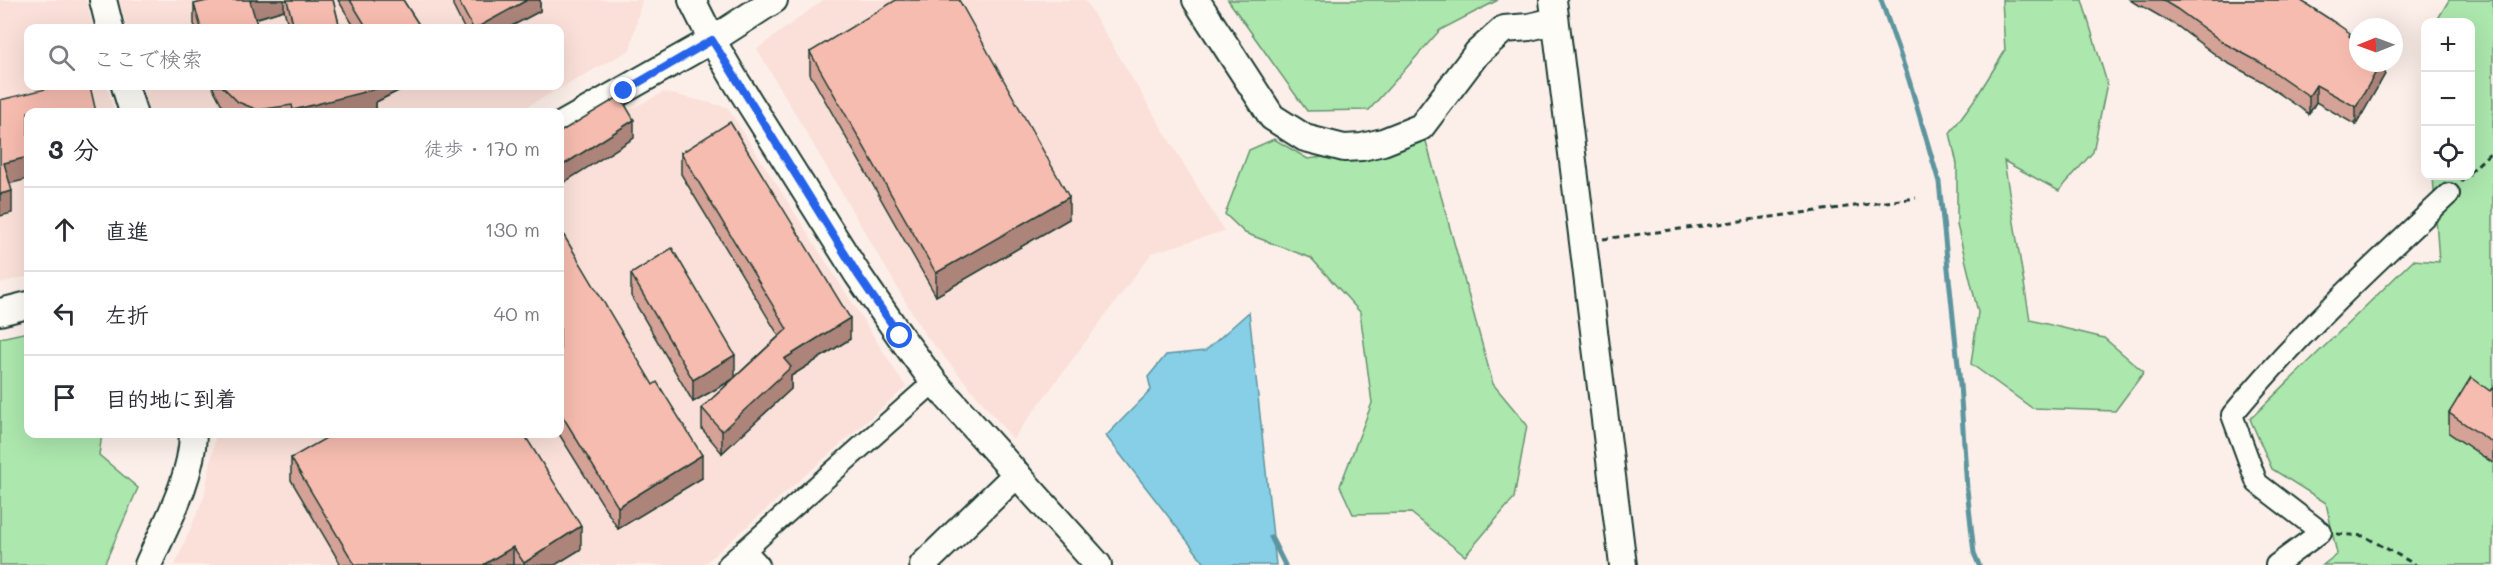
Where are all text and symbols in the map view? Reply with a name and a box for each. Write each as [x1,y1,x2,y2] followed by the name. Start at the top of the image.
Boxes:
[2349,18,2403,72] north arrow
[2421,18,2475,180] map controls
[2421,18,2475,72] button: +
[24,24,564,90] search box
[45,41,78,74] icon: search
[93,44,203,73] text: ここで検索
[2421,72,2475,126] button: −
[610,77,636,103] route end
[2421,126,2475,180] button: locate
[48,132,99,166] text: 3 分
[424,135,540,161] text: 徒歩 · 170 m
[48,213,81,246] icon: ahead
[105,216,149,245] text: 直進
[485,216,540,242] text: 130 m
[48,297,81,330] icon: left
[105,300,149,329] text: 左折
[494,300,540,326] text: 40 m
[886,322,912,348] route start
[48,381,81,414] icon: arrive
[105,384,237,413] text: 目的地に到着

